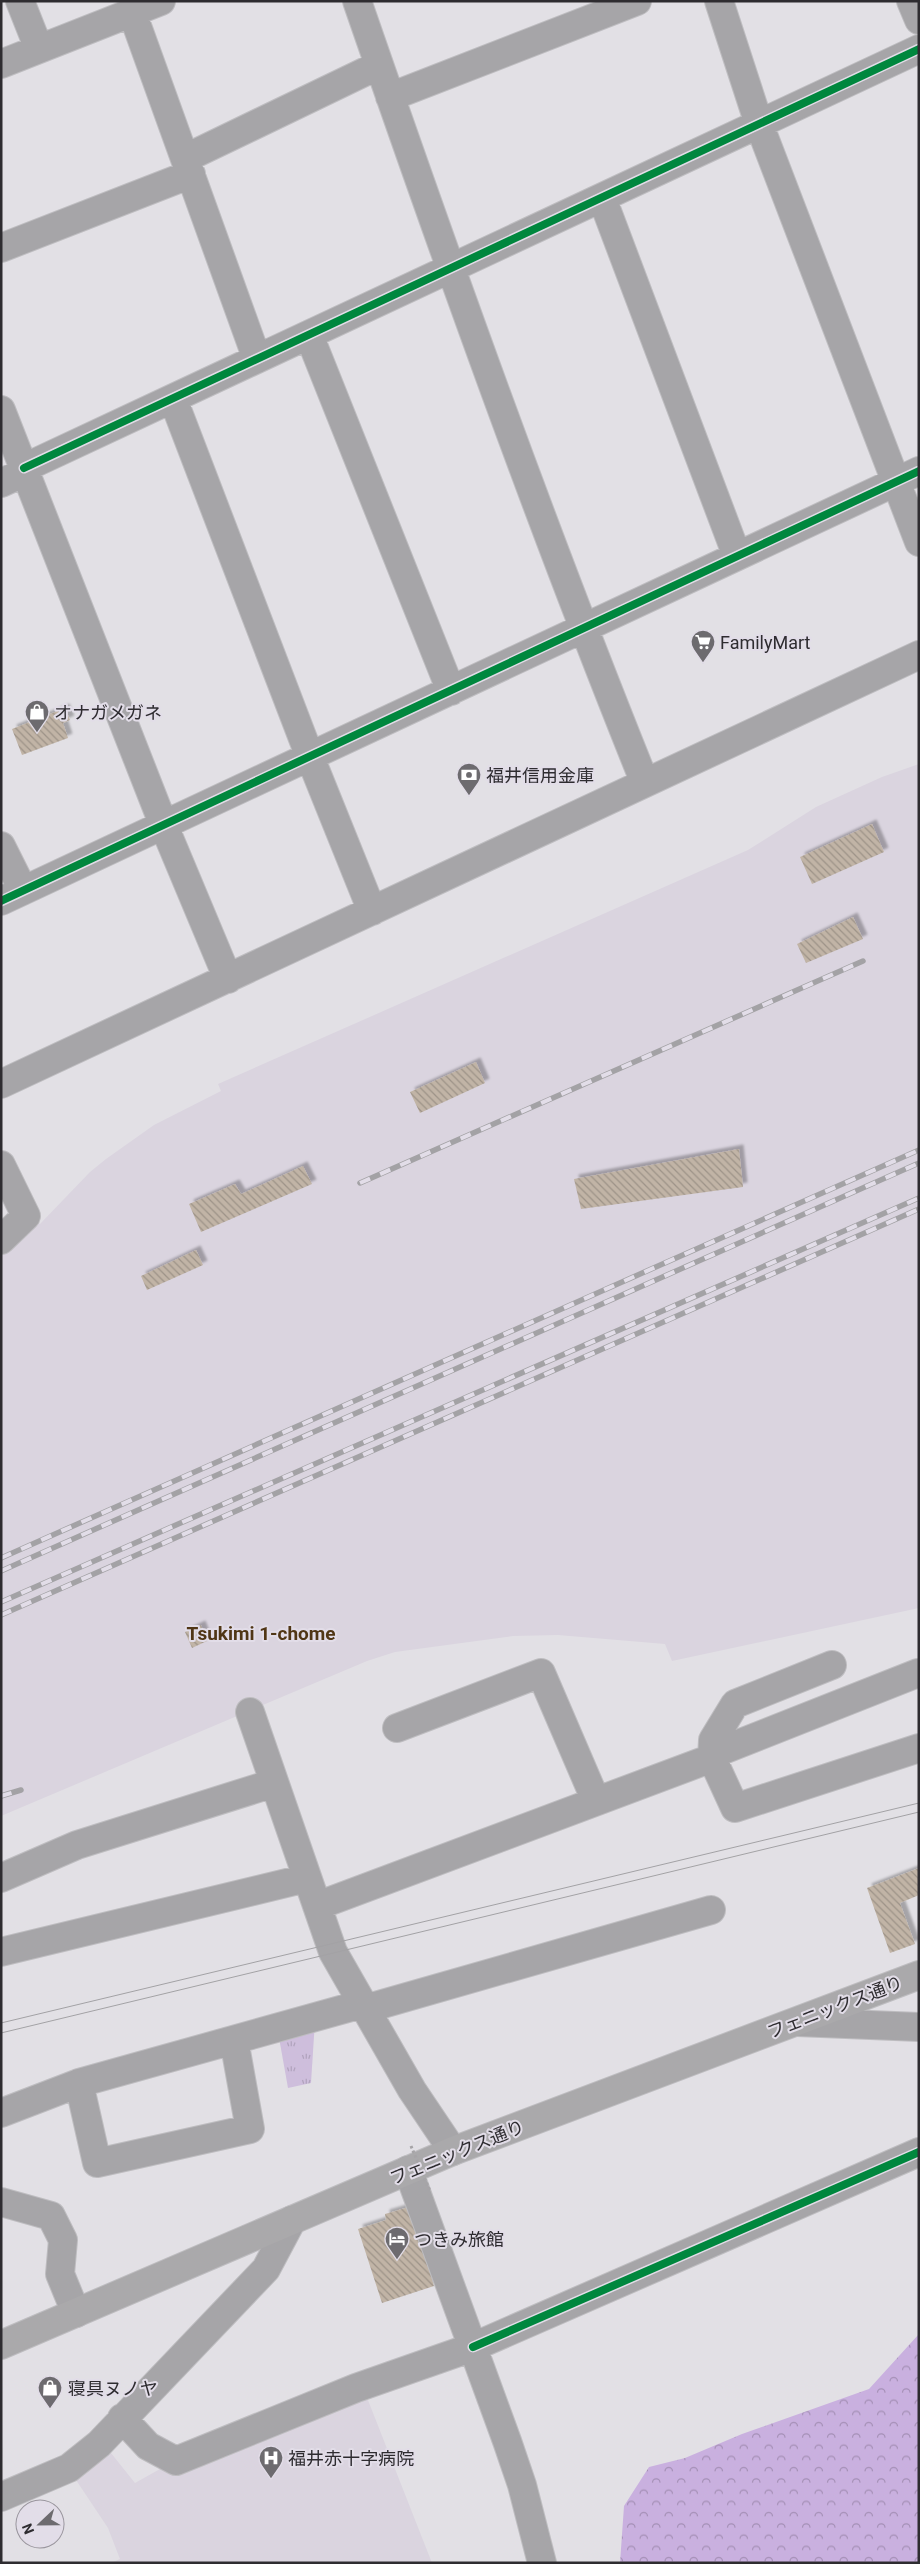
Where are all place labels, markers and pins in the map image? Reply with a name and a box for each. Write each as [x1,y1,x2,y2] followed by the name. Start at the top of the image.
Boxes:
[690,629,716,663] supermarket icon: FamilyMart
[720,632,811,653] place label: FamilyMart
[24,699,50,733] shop icon: オナガメガネ
[54,702,162,723] place label: オナガメガネ
[456,762,482,796] bank icon: 福井信用金庫
[486,765,594,786] place label: 福井信用金庫
[384,2226,410,2260] hotel icon: つきみ旅館
[414,2229,504,2250] place label: つきみ旅館
[37,2375,63,2409] shop icon: 寝具ヌノヤ
[68,2378,158,2399] place label: 寝具ヌノヤ
[258,2445,284,2479] hospital icon: 福井赤十字病院
[288,2448,414,2469] place label: 福井赤十字病院

